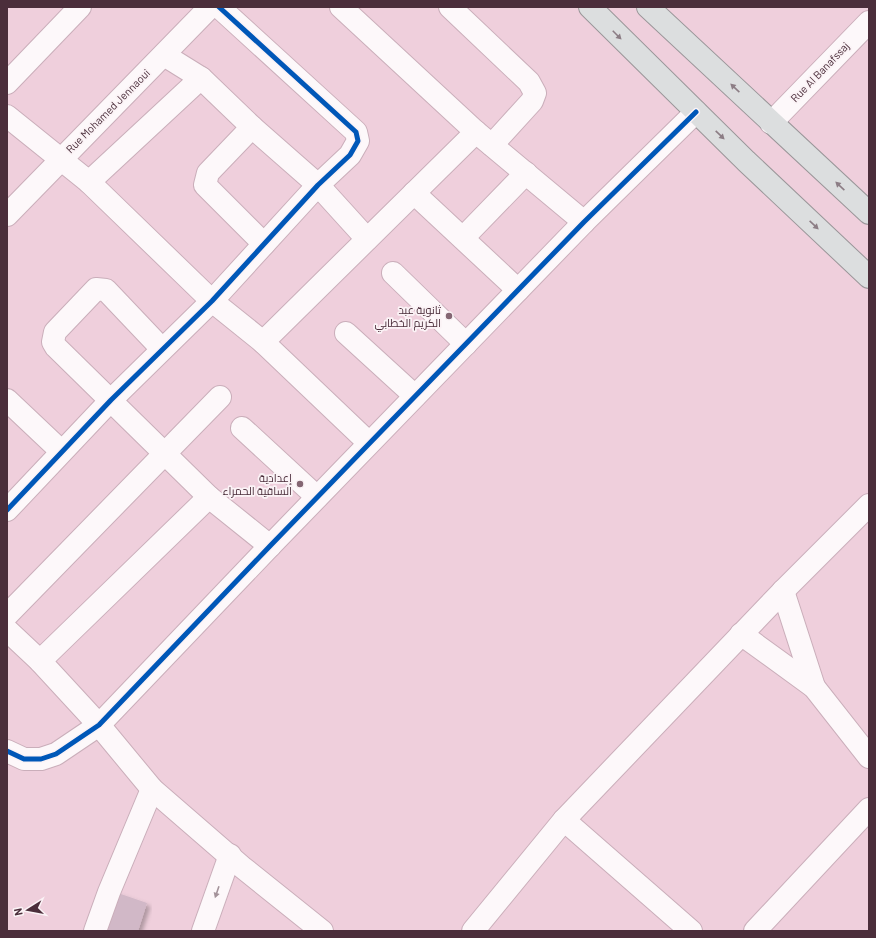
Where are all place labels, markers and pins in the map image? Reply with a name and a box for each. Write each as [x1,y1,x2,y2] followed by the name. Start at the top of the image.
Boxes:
[374,303,441,332] place label: ثانوية عبد الكريم الخطابي
[444,311,454,321] marker: ثانوية عبد الكريم الخطابي
[223,471,292,498] place label: إعدادية الساقية الحمراء
[295,479,305,489] marker: إعدادية الساقية الحمراء

